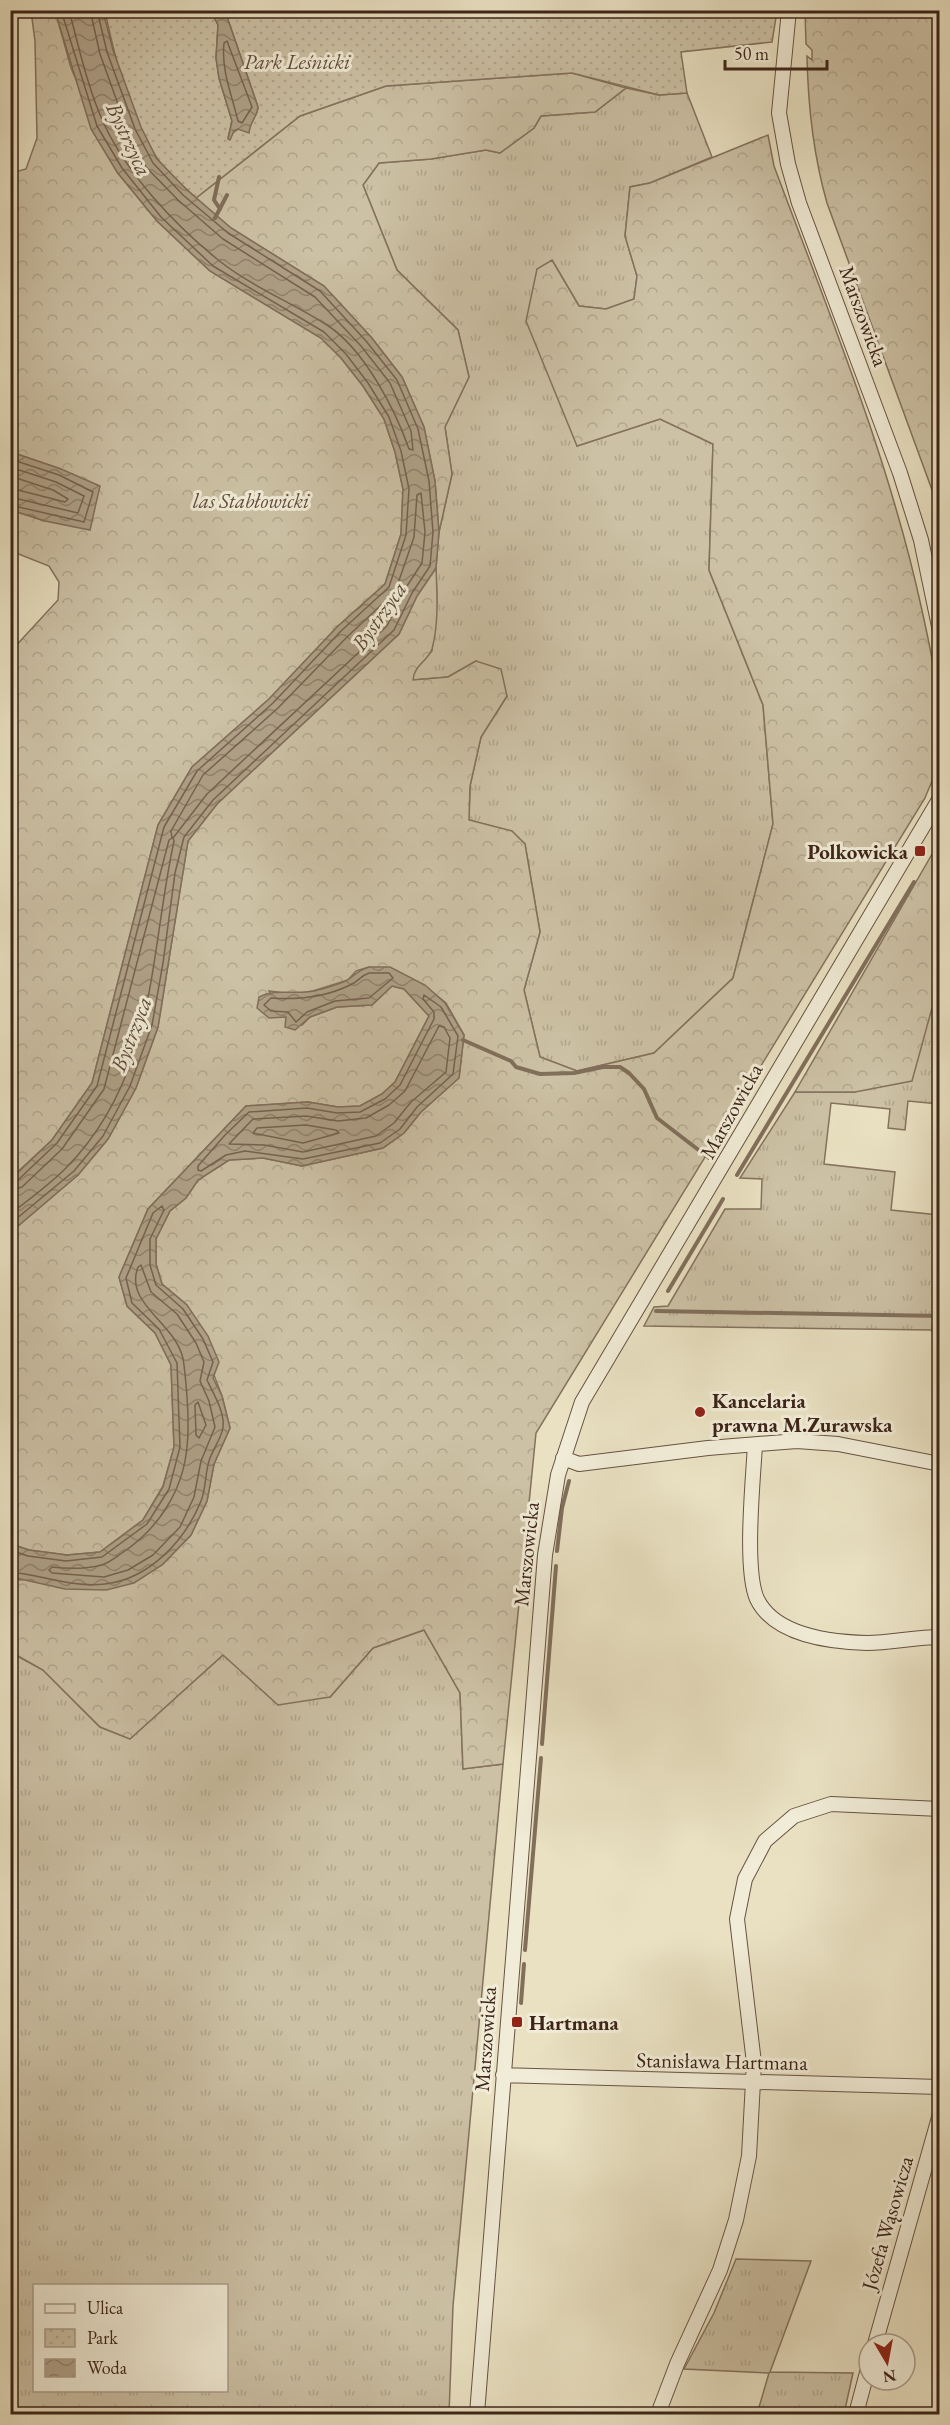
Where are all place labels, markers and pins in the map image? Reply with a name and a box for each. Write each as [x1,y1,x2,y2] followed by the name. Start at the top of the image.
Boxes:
[807,838,909,865] place label: Polkowicka
[913,844,927,858] marker: Polkowicka
[712,1387,893,1438] place label: Kancelaria prawna M.Zurawska
[693,1405,707,1419] marker: Kancelaria prawna M.Zurawska
[529,2009,620,2036] place label: Hartmana
[510,2015,524,2029] marker: Hartmana

